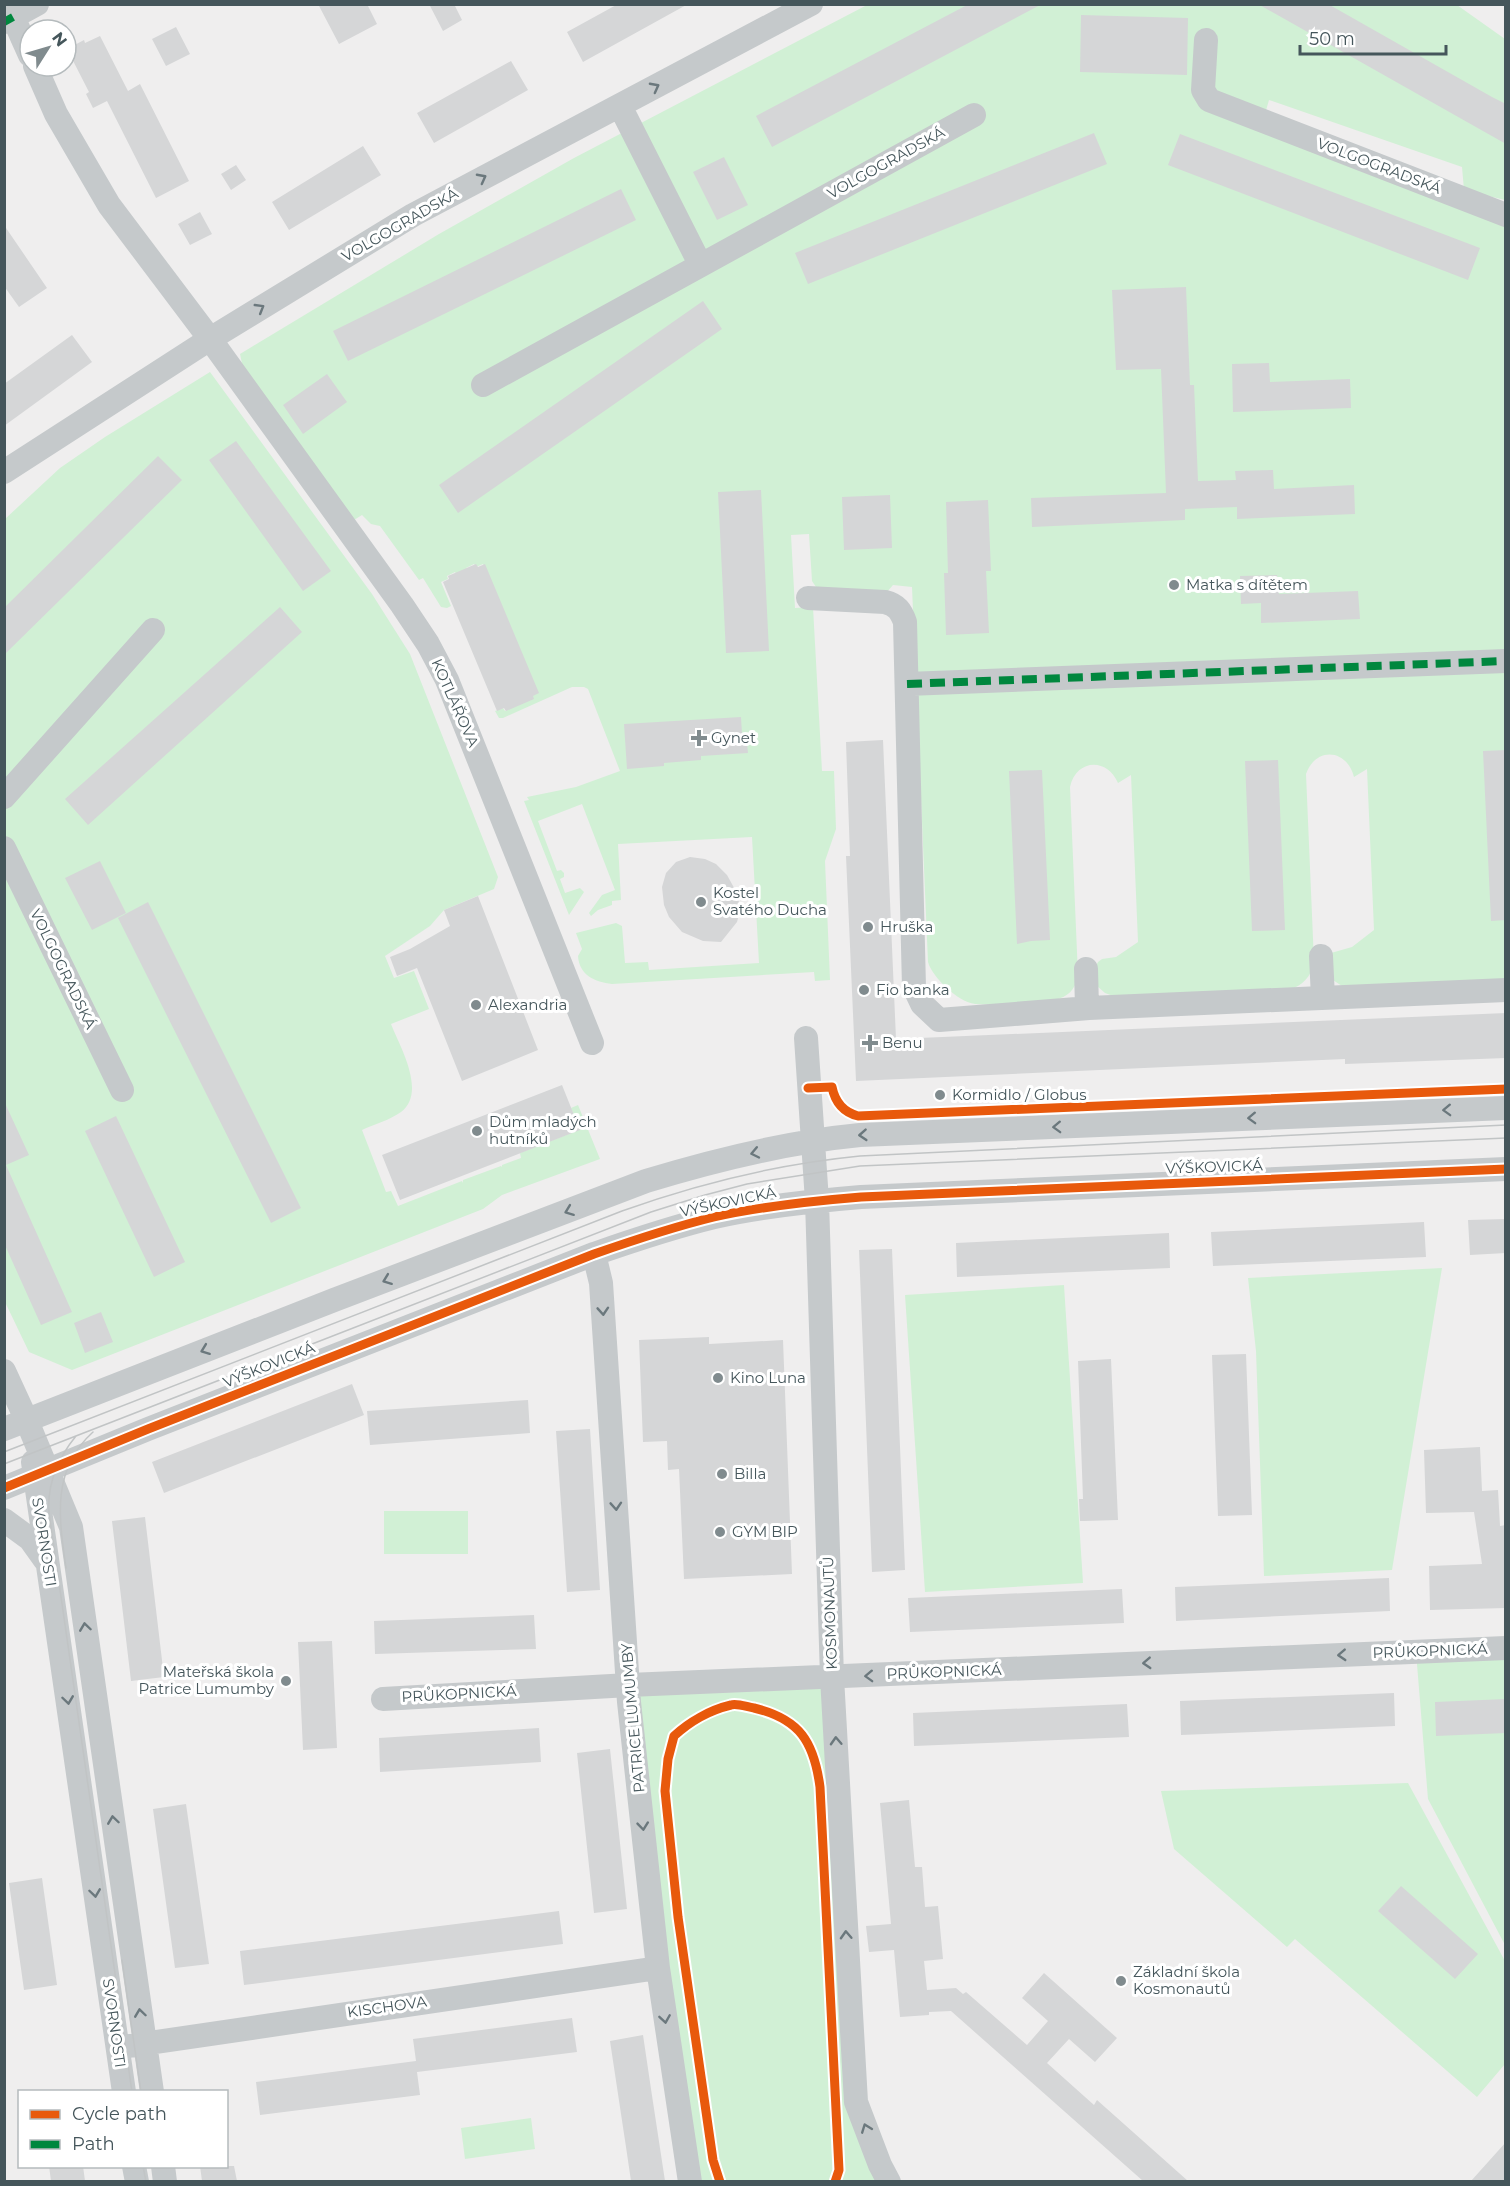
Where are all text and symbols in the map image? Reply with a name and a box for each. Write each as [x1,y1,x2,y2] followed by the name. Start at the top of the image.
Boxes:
[18,18,78,78] north arrow
[1300,18,1446,56] scale bar
[48,28,71,50] text: N
[1309,28,1355,50] text: 50 m
[648,83,659,94] one-way arrow
[824,122,948,203] street label: VOLGOGRADSKÁ
[1314,133,1444,198] street label: VOLGOGRADSKÁ
[476,174,487,185] one-way arrow
[338,183,462,266] street label: VOLGOGRADSKÁ
[254,304,264,316] one-way arrow
[1186,575,1308,594] place label: Matka s dítětem
[1167,578,1181,592] marker: Matka s dítětem
[428,656,483,750] street label: KOTLÁŘOVA
[711,728,756,747] place label: Gynet
[692,731,706,745] marker: Gynet
[713,883,827,919] place label: Kostel Svatého Ducha
[694,895,708,909] marker: Kostel Svatého Ducha
[26,906,101,1032] street label: VOLGOGRADSKÁ
[880,917,933,936] place label: Hruška
[861,920,875,934] marker: Hruška
[876,980,950,999] place label: Fio banka
[857,983,871,997] marker: Fio banka
[488,995,567,1014] place label: Alexandria
[469,998,483,1012] marker: Alexandria
[882,1033,923,1052] place label: Benu
[863,1036,877,1050] marker: Benu
[952,1085,1087,1104] place label: Kormidlo / Globus
[933,1088,947,1102] marker: Kormidlo / Globus
[1443,1104,1452,1117] one-way arrow
[489,1112,597,1148] place label: Dům mladých hutníků
[1248,1112,1257,1125] one-way arrow
[1053,1120,1062,1133] one-way arrow
[470,1124,484,1138] marker: Dům mladých hutníků
[858,1128,867,1141] one-way arrow
[750,1145,760,1158] one-way arrow
[1165,1155,1263,1178] street label: VÝŠKOVICKÁ
[678,1182,778,1221] street label: VÝŠKOVICKÁ
[564,1204,575,1216] one-way arrow
[382,1273,393,1285] one-way arrow
[596,1307,609,1316] one-way arrow
[220,1337,318,1392] street label: VÝŠKOVICKÁ
[200,1343,211,1356] one-way arrow
[730,1368,806,1387] place label: Kino Luna
[711,1371,725,1385] marker: Kino Luna
[734,1464,766,1483] place label: Billa
[715,1467,729,1481] marker: Billa
[28,1496,61,1588] street label: SVORNOSTI
[610,1501,623,1510] one-way arrow
[732,1522,798,1541] place label: GYM BIP
[713,1525,727,1539] marker: GYM BIP
[818,1556,841,1670] street label: KOSMONAUTŮ
[79,1622,91,1631] one-way arrow
[1372,1639,1488,1662] street label: PRŮKOPNICKÁ
[616,1642,649,1794] street label: PATRICE LUMUMBY
[1338,1648,1347,1661] one-way arrow
[1143,1657,1152,1670] one-way arrow
[886,1660,1002,1683] street label: PRŮKOPNICKÁ
[138,1662,275,1698] place label: Mateřská škola Patrice Lumumby
[864,1669,873,1682] one-way arrow
[279,1674,293,1688] marker: Mateřská škola Patrice Lumumby
[401,1681,517,1706] street label: PRŮKOPNICKÁ
[61,1696,73,1705] one-way arrow
[829,1736,842,1745] one-way arrow
[107,1815,119,1824] one-way arrow
[636,1821,648,1830] one-way arrow
[89,1889,101,1898] one-way arrow
[840,1931,853,1940] one-way arrow
[1133,1962,1240,1998] place label: Základní škola Kosmonautů
[1114,1974,1128,1988] marker: Základní škola Kosmonautů
[99,1977,130,2069] street label: SVORNOSTI
[346,1991,428,2021] street label: KISCHOVA
[135,2008,147,2017] one-way arrow
[659,2015,671,2024] one-way arrow
[18,2090,228,2168] legend
[72,2103,167,2125] text: Cycle path
[860,2123,873,2134] one-way arrow
[72,2133,115,2155] text: Path

